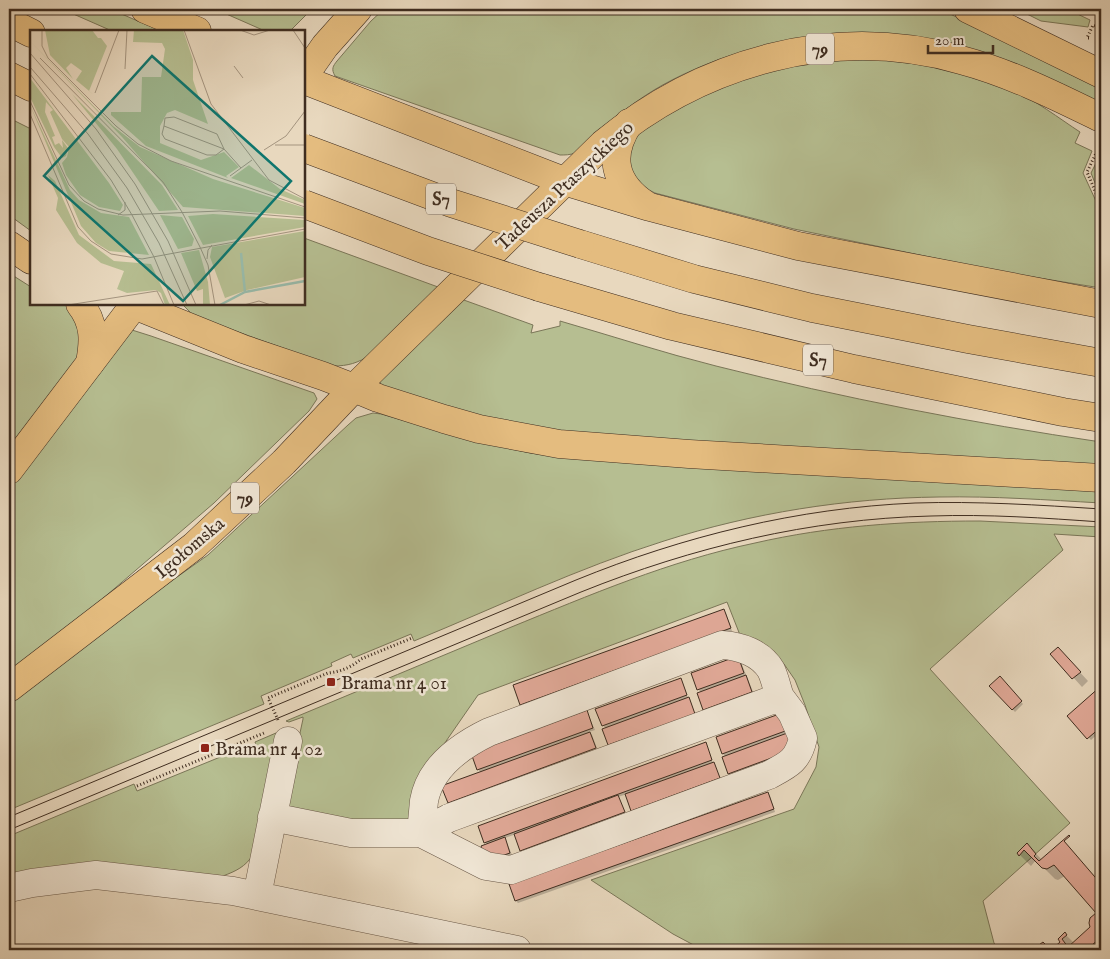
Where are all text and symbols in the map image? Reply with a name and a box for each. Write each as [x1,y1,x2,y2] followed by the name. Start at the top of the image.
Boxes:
[928,22,992,54] scale bar
[30,30,305,305] inset map
[935,31,965,50] text: 20 m
[806,34,834,64] road number: 79
[491,116,639,257] street label: Tadeusza Ptaszyckiego
[426,183,456,214] road number: S7
[803,344,833,376] road number: S7
[231,482,259,514] road number: 79
[151,512,231,585] street label: Igołomska
[341,672,447,696] place label: Brama nr 4 01
[325,676,337,688] marker: Brama nr 4 01
[215,738,323,762] place label: Brama nr 4 02
[199,742,211,754] marker: Brama nr 4 02

